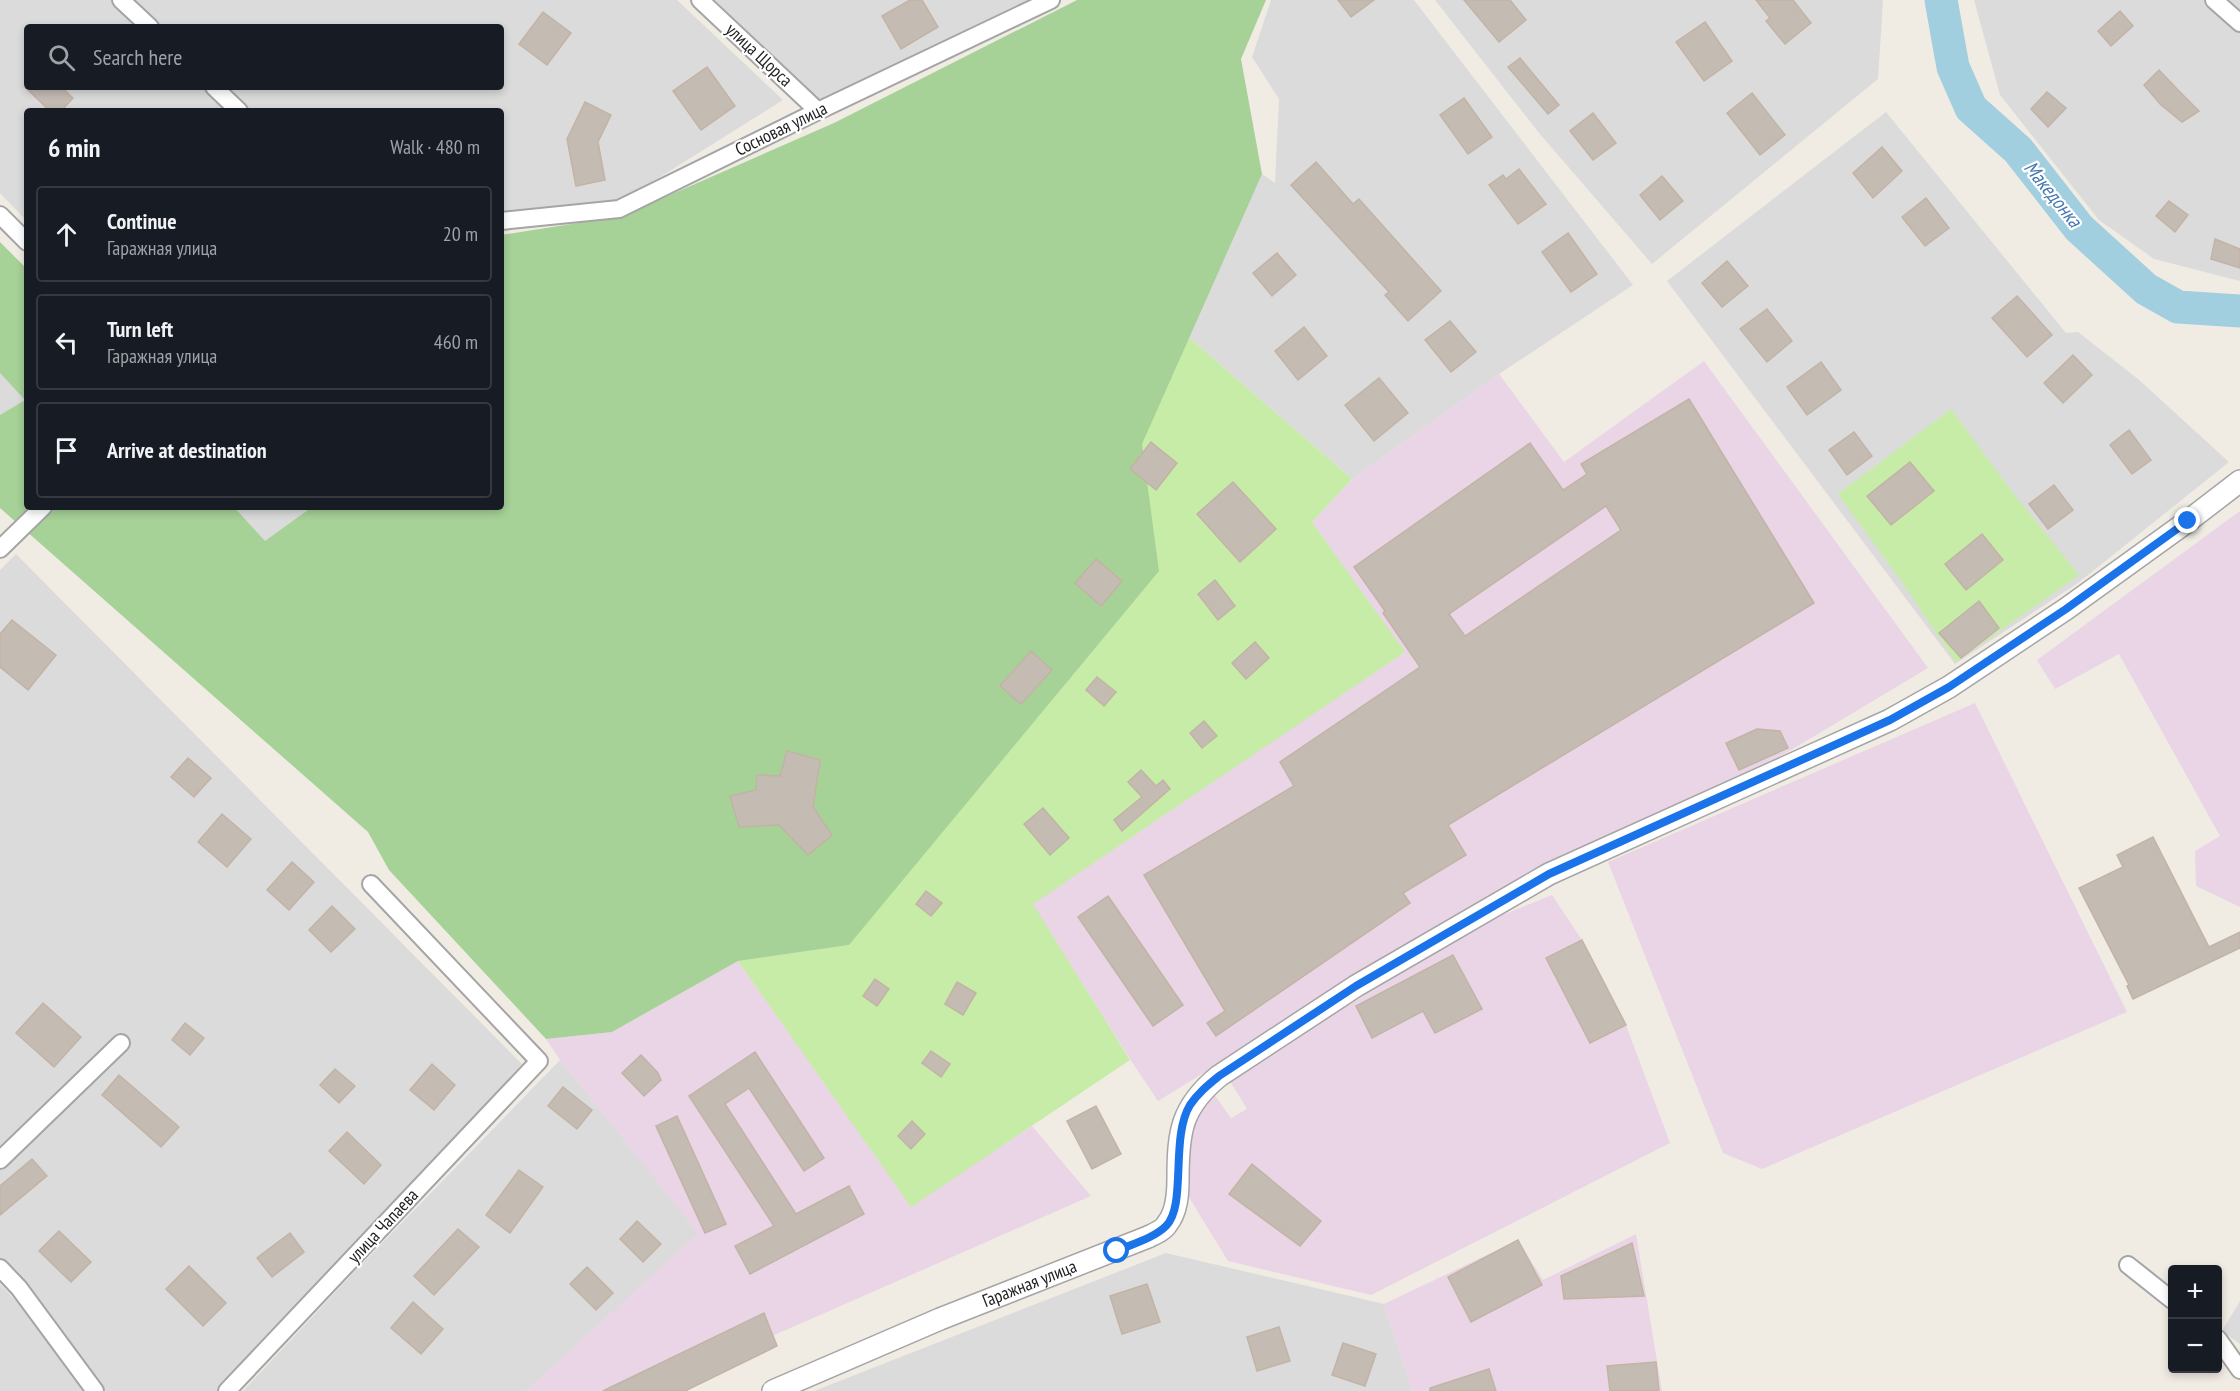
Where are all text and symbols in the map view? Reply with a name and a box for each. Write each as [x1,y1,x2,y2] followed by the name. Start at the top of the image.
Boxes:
[721,18,798,91] street label: улица Щорса
[24,24,504,90] search box
[45,41,78,74] icon: search
[93,43,182,71] text: Search here
[731,96,831,161] street label: Сосновая улица
[48,131,101,164] text: 6 min
[390,134,480,160] text: Walk · 480 m
[2018,155,2088,233] water label: Македонка
[107,207,177,235] text: Continue
[50,218,83,251] icon: ahead
[443,221,478,247] text: 20 m
[107,235,217,261] text: Гаражная улица
[107,315,173,343] text: Turn left
[50,326,83,359] icon: left
[434,329,478,355] text: 460 m
[107,343,217,369] text: Гаражная улица
[50,434,83,467] icon: arrive
[107,436,267,464] text: Arrive at destination
[2174,507,2200,533] route end
[342,1184,423,1268] street label: улица Чапаева
[1103,1237,1129,1263] route start
[979,1254,1080,1312] street label: Гаражная улица
[2168,1265,2222,1373] map controls
[2168,1265,2222,1319] button: +
[2168,1319,2222,1373] button: −

